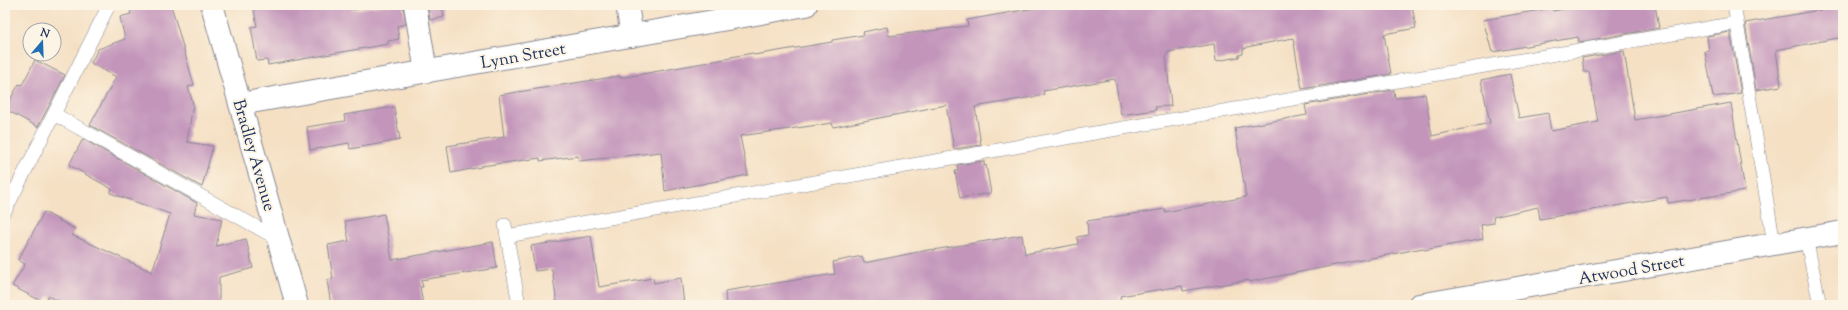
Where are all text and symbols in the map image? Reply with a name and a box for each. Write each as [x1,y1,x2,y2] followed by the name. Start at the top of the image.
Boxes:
[22,22,62,62] north arrow
[37,24,52,43] text: N
[479,38,568,76] street label: Lynn Street
[226,97,281,214] street label: Bradley Avenue
[1576,250,1686,292] street label: Atwood Street

